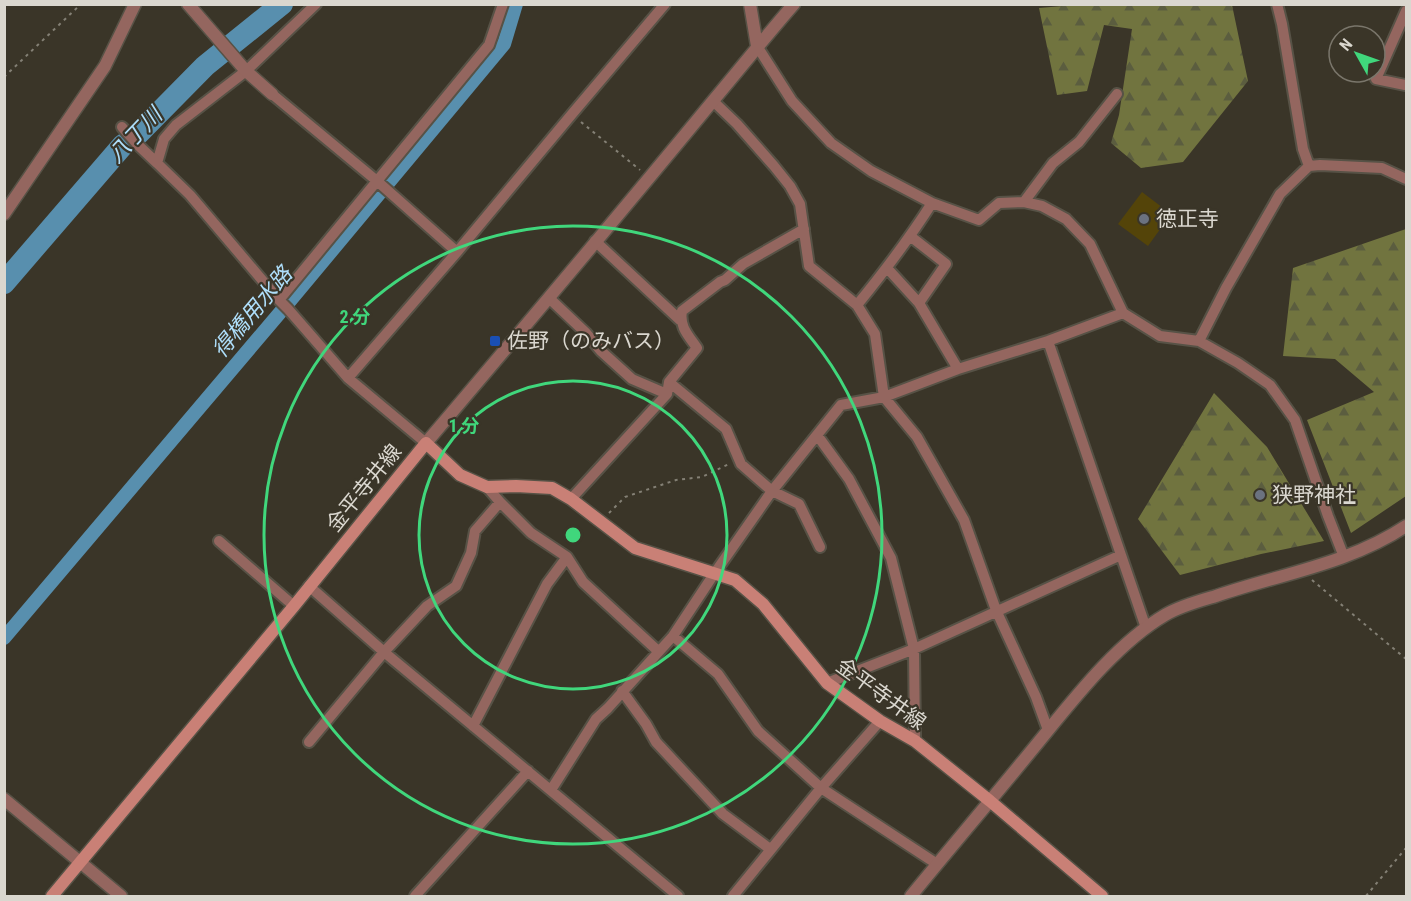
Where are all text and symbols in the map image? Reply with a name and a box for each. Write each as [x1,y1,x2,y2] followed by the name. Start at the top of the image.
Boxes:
[1327,24,1387,84] north arrow
[1335,35,1356,55] text: N
[103,101,168,167] water label: 八丁川
[1156,207,1219,231] place label: 徳正寺
[1137,212,1151,226] marker: 徳正寺
[207,260,298,362] water label: 得橋用水路
[339,306,371,327] text: 2 分
[507,329,675,353] place label: 佐野（のみバス）
[488,334,502,348] marker: 佐野（のみバス）
[448,415,480,436] text: 1 分
[322,440,406,536] street label: 金平寺井線
[1272,483,1356,507] place label: 狭野神社
[1253,488,1267,502] marker: 狭野神社
[563,525,583,545] centre of rings
[831,653,931,735] street label: 金平寺井線

